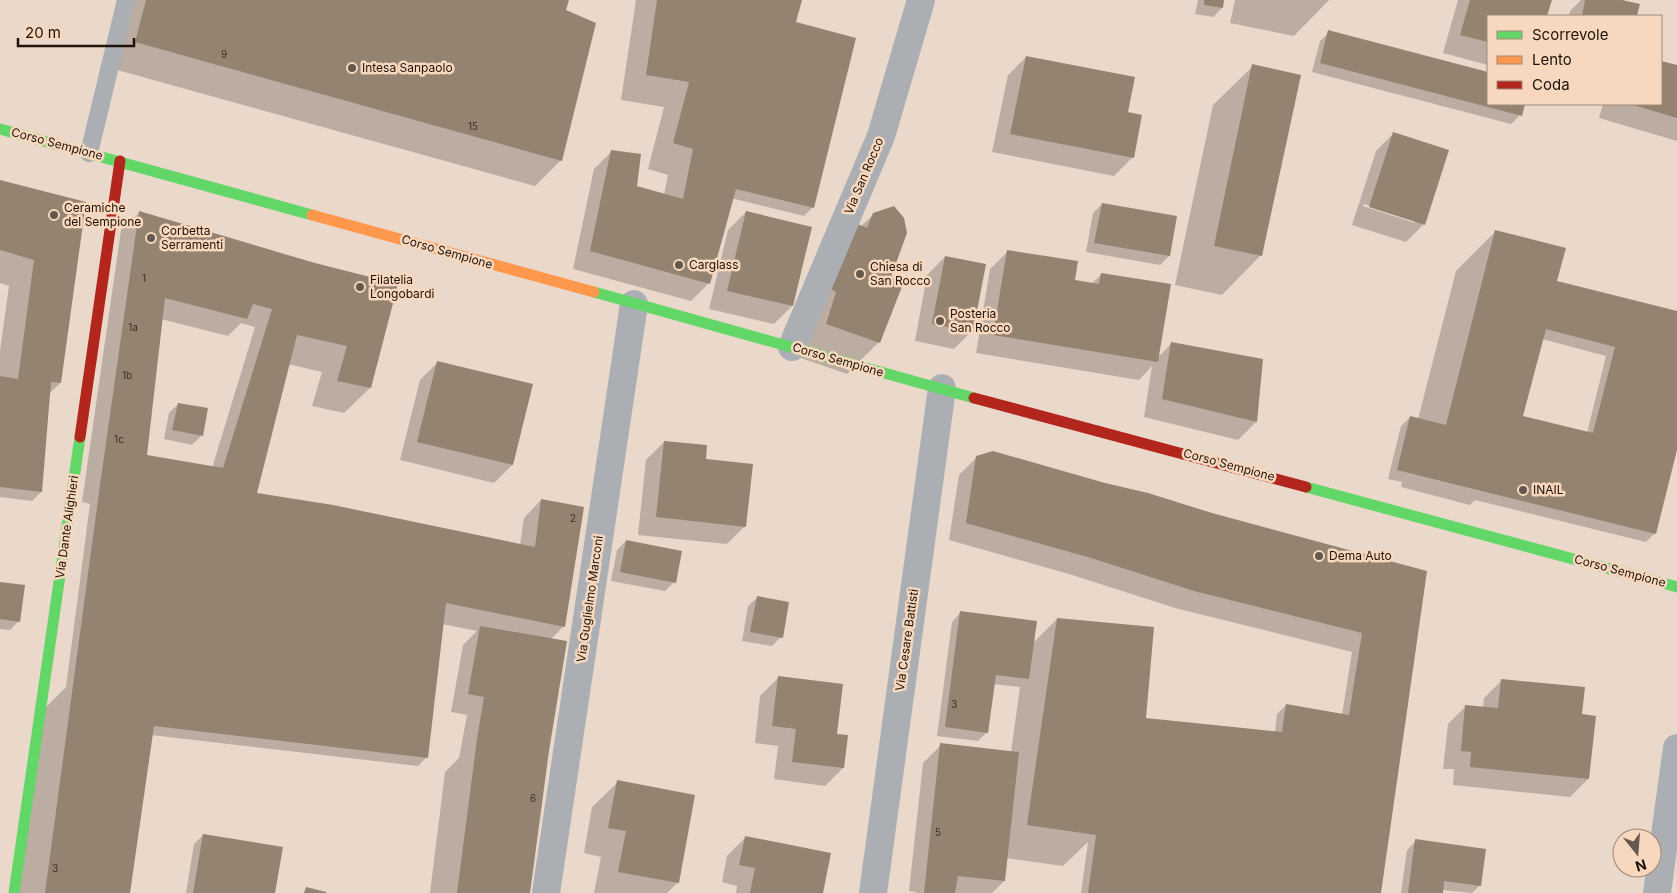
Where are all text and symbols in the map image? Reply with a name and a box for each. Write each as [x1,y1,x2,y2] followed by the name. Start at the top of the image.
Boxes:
[18,15,134,47] scale bar
[1487,15,1662,105] legend
[25,23,61,42] text: 20 m
[1532,25,1608,44] text: Scorrevole
[221,48,227,60] house number: 9
[1532,50,1572,69] text: Lento
[362,60,453,75] place label: Intesa Sanpaolo
[346,62,358,74] marker: Intesa Sanpaolo
[1532,75,1570,94] text: Coda
[468,120,478,132] house number: 15
[10,124,105,163] street label: Corso Sempione
[841,135,886,216] street label: Via San Rocco
[64,200,141,229] place label: Ceramiche del Sempione
[48,209,60,221] marker: Ceramiche del Sempione
[161,223,223,252] place label: Corbetta Serramenti
[400,231,494,272] street label: Corso Sempione
[145,232,157,244] marker: Corbetta Serramenti
[689,257,739,272] place label: Carglass
[673,259,685,271] marker: Carglass
[870,259,931,288] place label: Chiesa di San Rocco
[854,268,866,280] marker: Chiesa di San Rocco
[142,272,146,284] house number: 1
[370,272,434,301] place label: Filatelia Longobardi
[354,281,366,293] marker: Filatelia Longobardi
[950,306,1011,335] place label: Posteria San Rocco
[934,315,946,327] marker: Posteria San Rocco
[128,321,138,333] house number: 1a
[791,339,885,380] street label: Corso Sempione
[122,369,132,381] house number: 1b
[114,433,124,445] house number: 1c
[1182,445,1277,484] street label: Corso Sempione
[52,474,81,579] street label: Via Dante Alighieri
[1533,482,1564,497] place label: INAIL
[1517,484,1529,496] marker: INAIL
[570,512,576,524] house number: 2
[573,535,606,663] street label: Via Guglielmo Marconi
[1329,548,1392,563] place label: Dema Auto
[1313,550,1325,562] marker: Dema Auto
[1573,551,1668,590] street label: Corso Sempione
[892,588,921,692] street label: Via Cesare Battisti
[951,698,957,710] house number: 3
[530,792,536,804] house number: 6
[935,826,941,838] house number: 5
[1612,828,1662,878] north arrow
[1633,856,1649,876] text: N
[52,862,58,874] house number: 3

